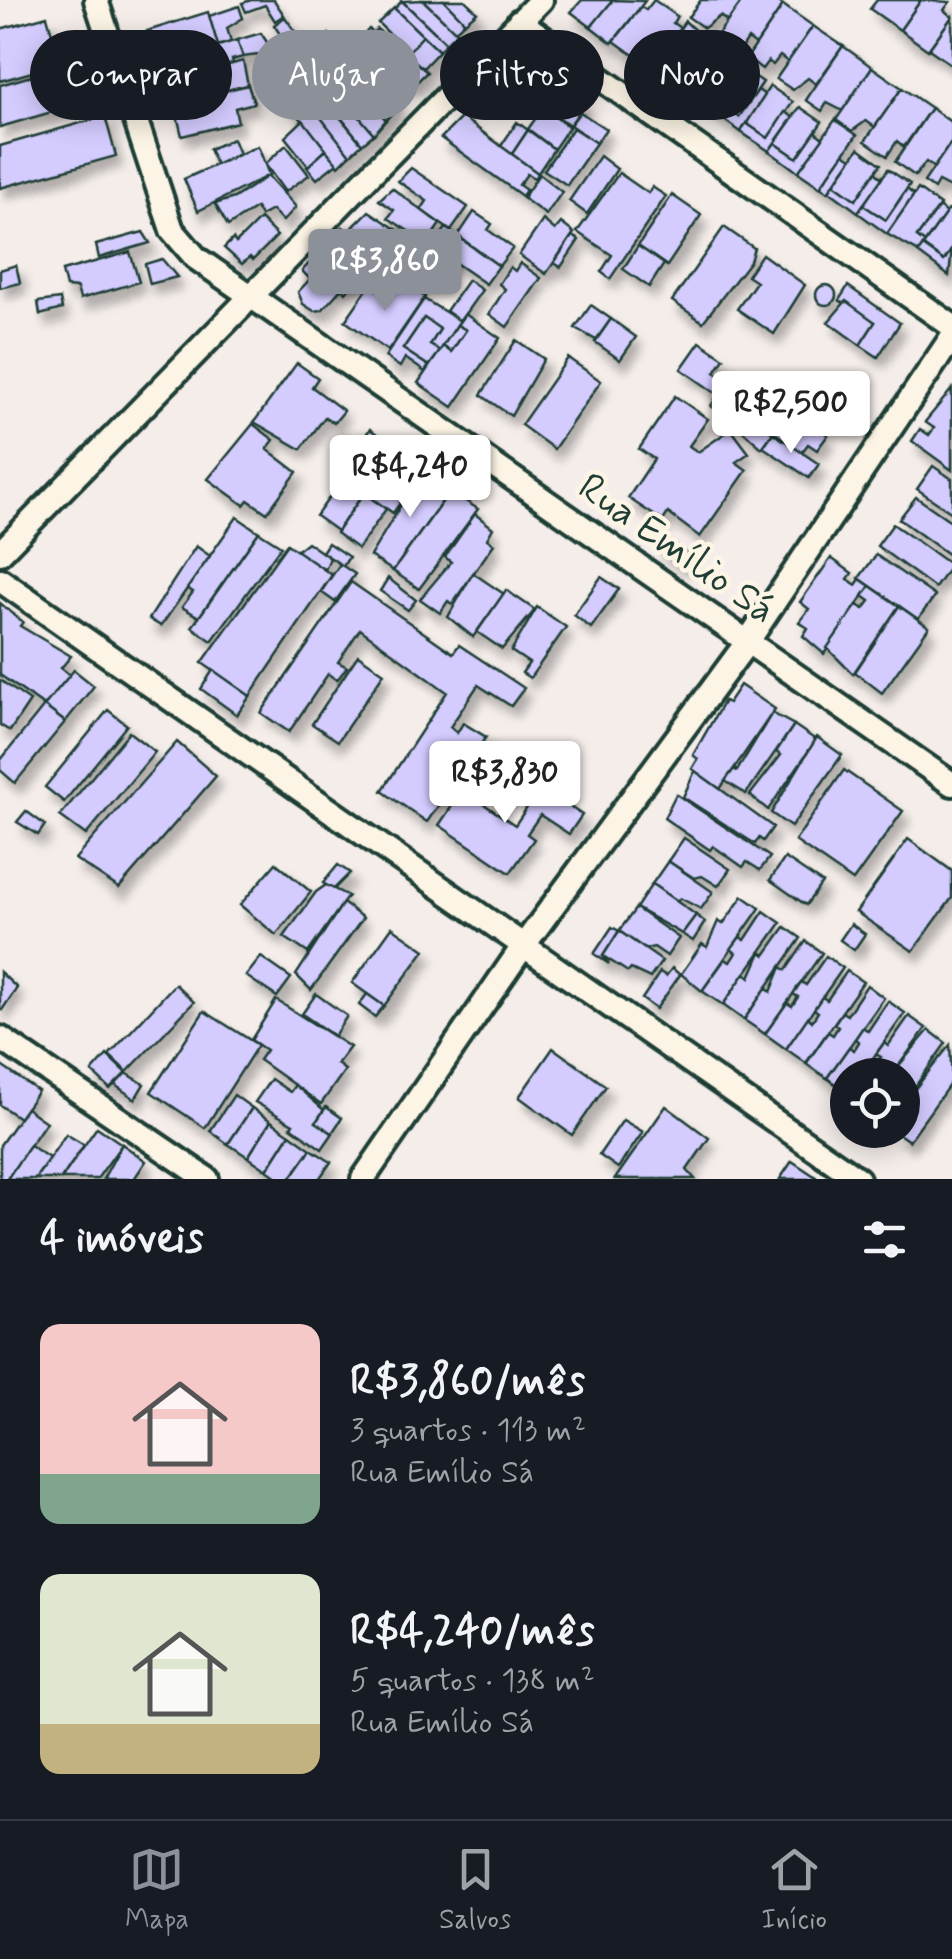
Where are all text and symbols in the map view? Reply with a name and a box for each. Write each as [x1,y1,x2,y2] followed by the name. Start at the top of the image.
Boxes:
[30,30,232,120] chip: Comprar
[252,30,420,120] chip: Alugar
[440,30,604,120] chip: Filtros
[624,30,760,120] chip: Novo
[293,229,477,314] pin: R$3,860
[330,240,440,282] text: R$3,860
[699,371,883,456] pin: R$2,500
[734,382,848,424] text: R$2,500
[318,435,502,520] pin: R$4,240
[352,446,468,488] text: R$4,240
[567,462,785,637] street label: Rua Emílio Sá
[413,741,597,826] pin: R$3,830
[451,752,559,794] text: R$3,830
[830,1058,920,1148] map controls
[830,1058,920,1148] button: locate
[40,1212,204,1267] text: 4 imóveis
[857,1212,912,1267] icon: filters
[350,1355,585,1410] text: R$3,860/mês
[120,1364,240,1484] icon: home
[350,1410,586,1452] text: 3 quartos · 113 m²
[350,1452,534,1494] text: Rua Emílio Sá
[350,1605,594,1660] text: R$4,240/mês
[120,1614,240,1734] icon: home
[350,1660,595,1702] text: 5 quartos · 138 m²
[350,1702,534,1744] text: Rua Emílio Sá
[125,1842,189,1939] tab: Mapa
[439,1842,511,1939] tab: Salvos
[761,1842,827,1939] tab: Início

